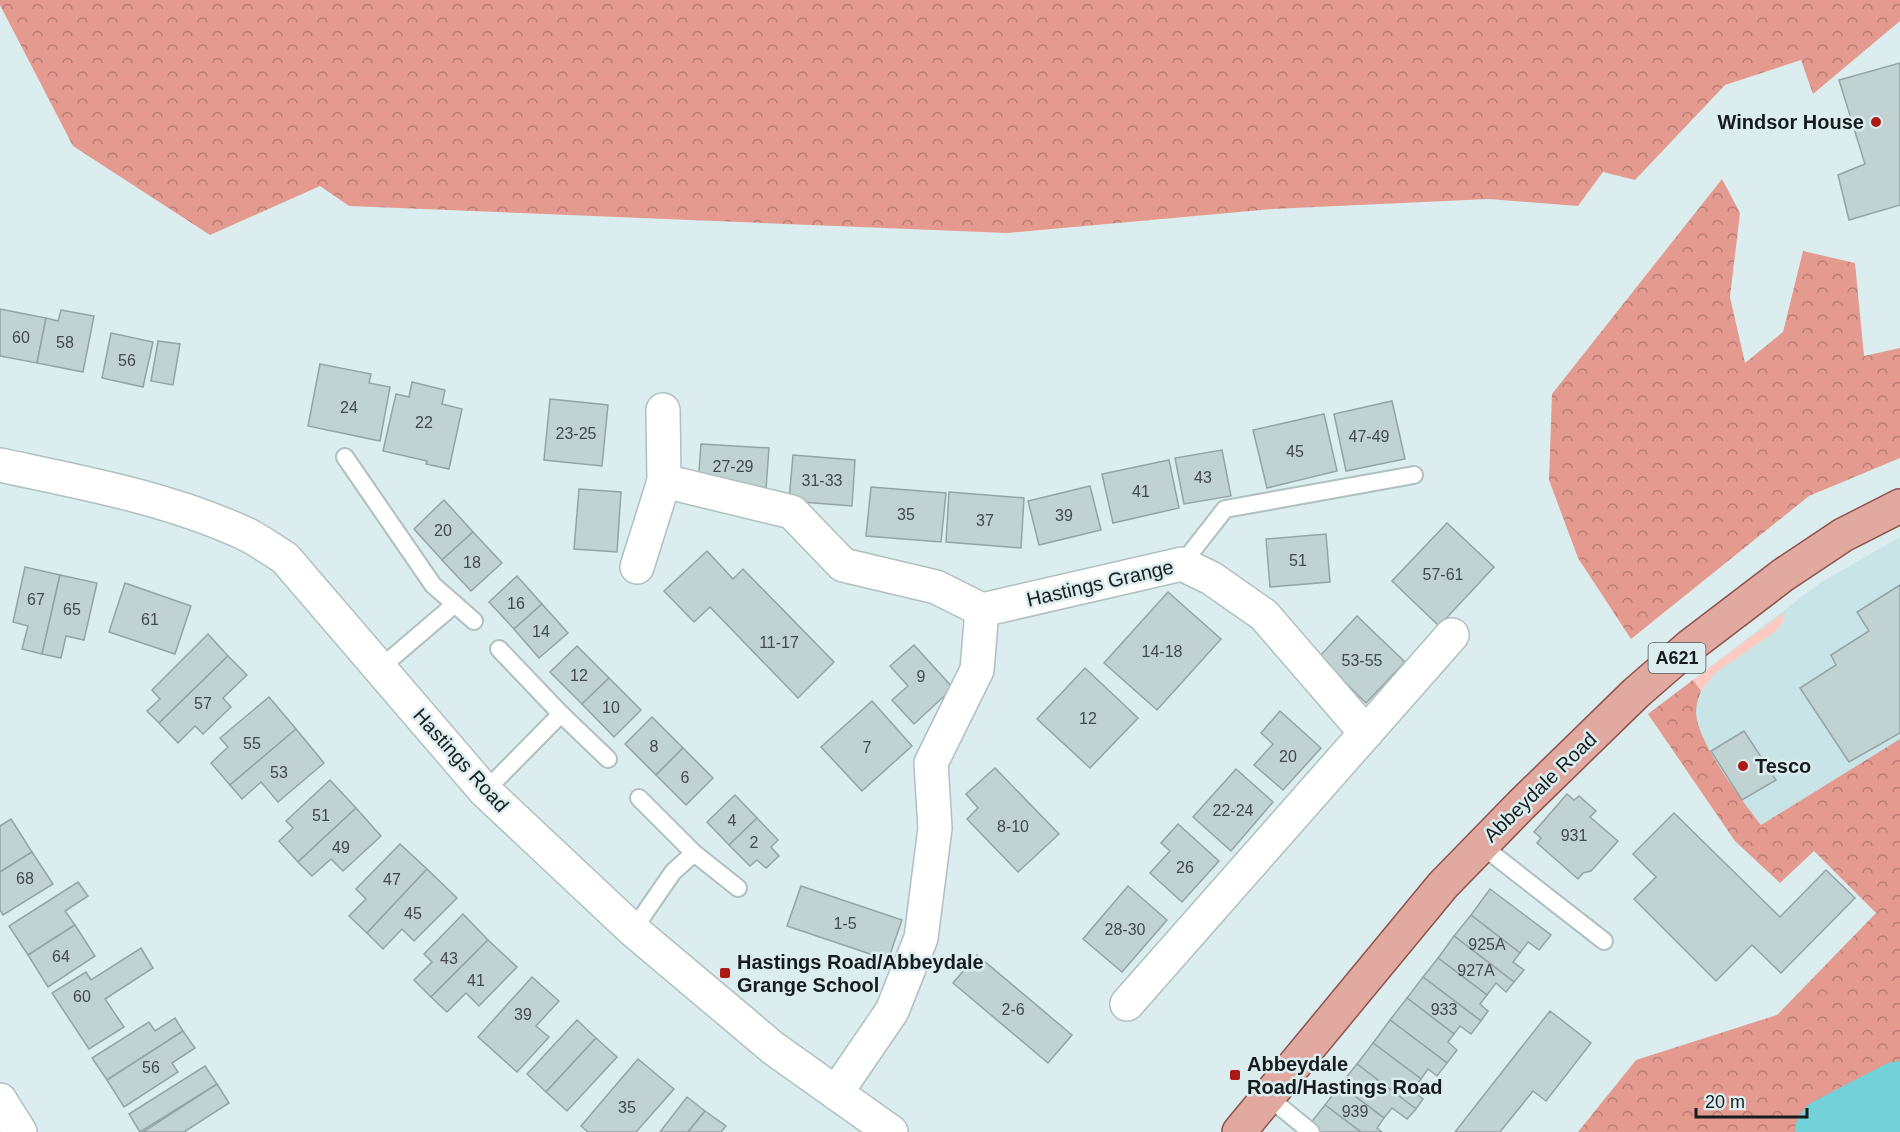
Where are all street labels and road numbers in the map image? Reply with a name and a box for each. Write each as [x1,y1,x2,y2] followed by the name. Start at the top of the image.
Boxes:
[1024,555,1176,611] street label: Hastings Grange
[1648,643,1706,673] road number: A621
[409,704,513,816] street label: Hastings Road
[1479,728,1601,846] street label: Abbeydale Road

